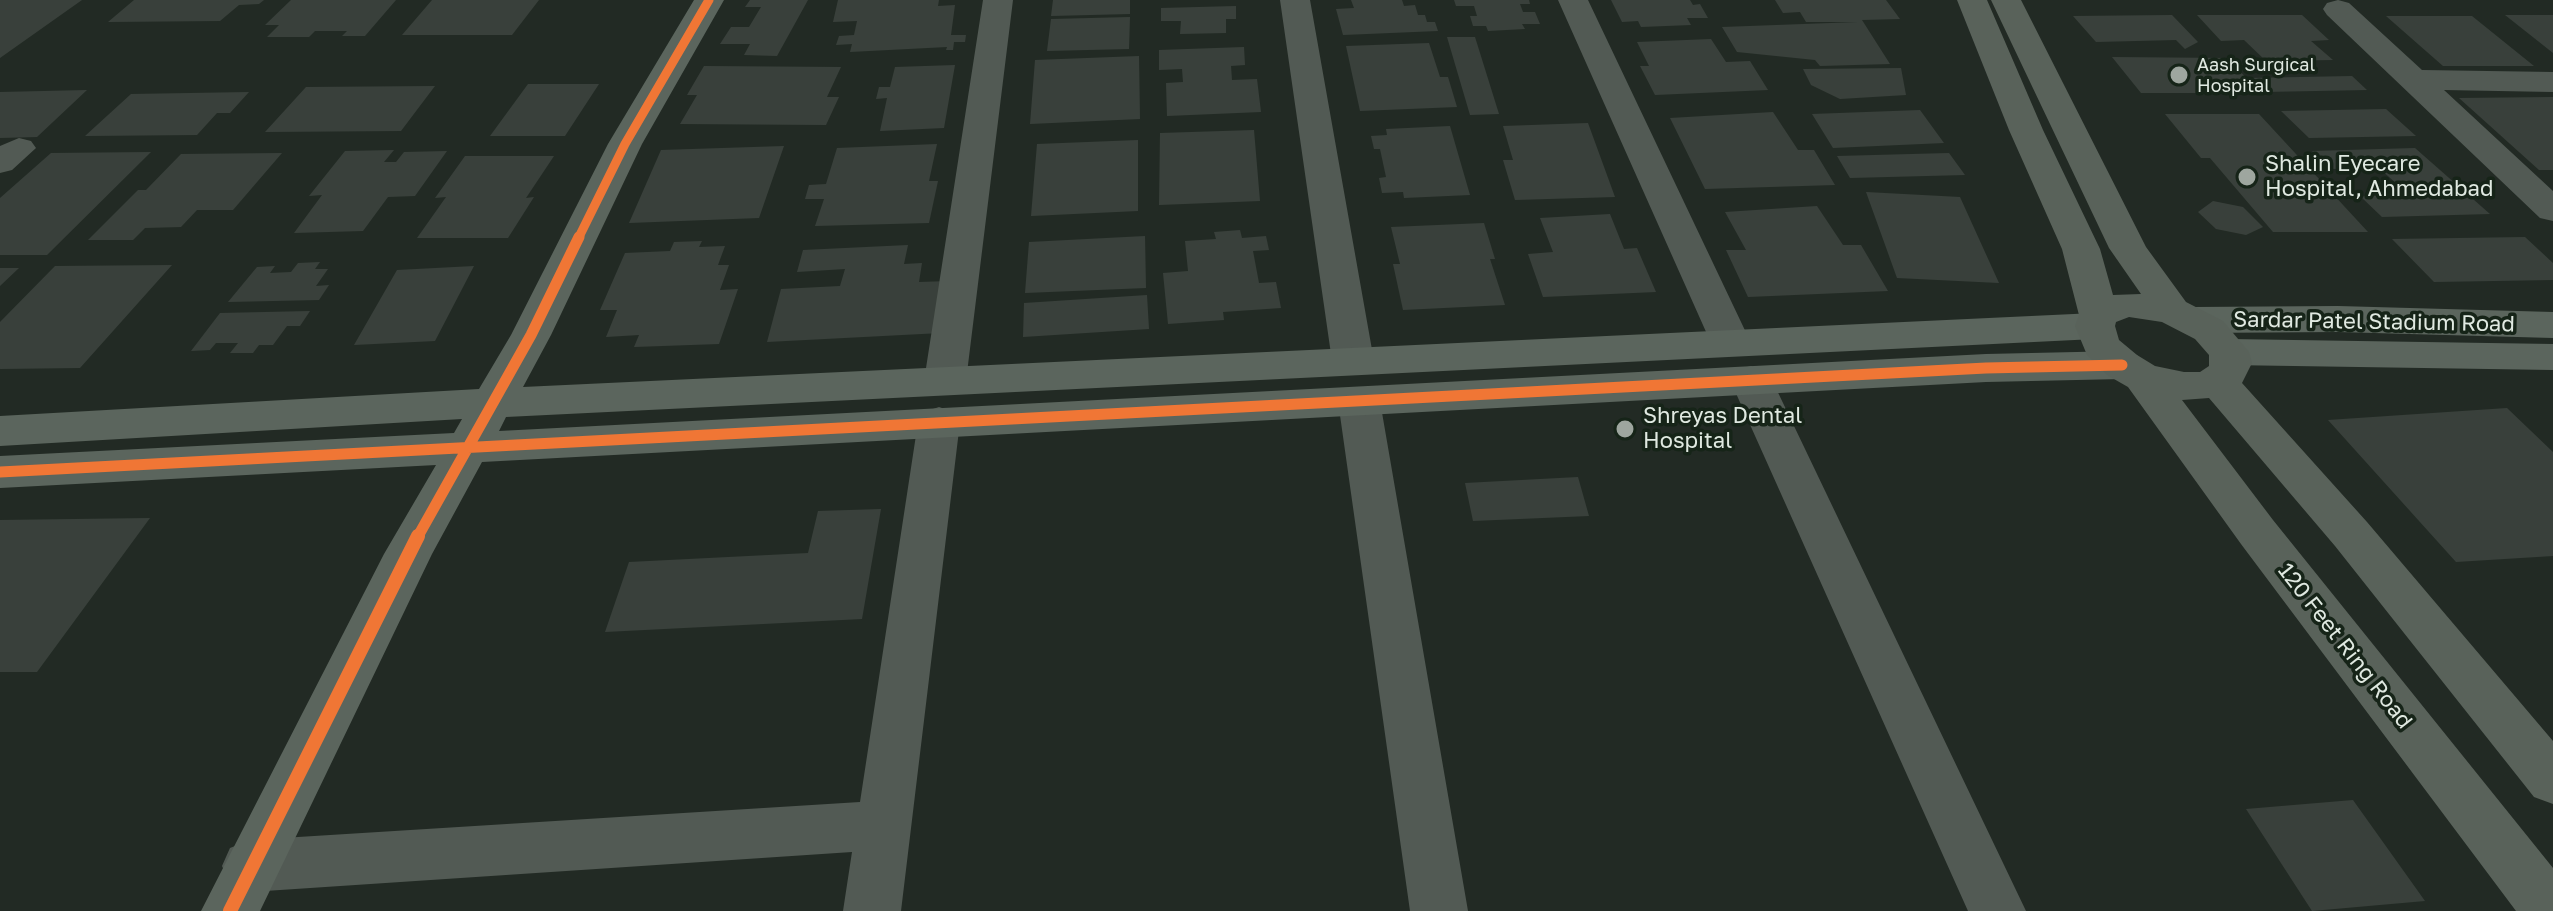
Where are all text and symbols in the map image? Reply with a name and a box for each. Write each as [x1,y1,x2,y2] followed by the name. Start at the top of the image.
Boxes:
[2197,54,2315,96] place label: Aash Surgical Hospital
[2168,64,2190,86] marker: Aash Surgical Hospital
[2265,151,2493,202] place label: Shalin Eyecare Hospital, Ahmedabad
[2236,166,2258,188] marker: Shalin Eyecare Hospital, Ahmedabad
[2233,306,2515,338] street label: Sardar Patel Stadium Road
[1643,403,1802,454] place label: Shreyas Dental Hospital
[1614,418,1636,440] marker: Shreyas Dental Hospital
[2272,558,2418,734] street label: 120 Feet Ring Road

